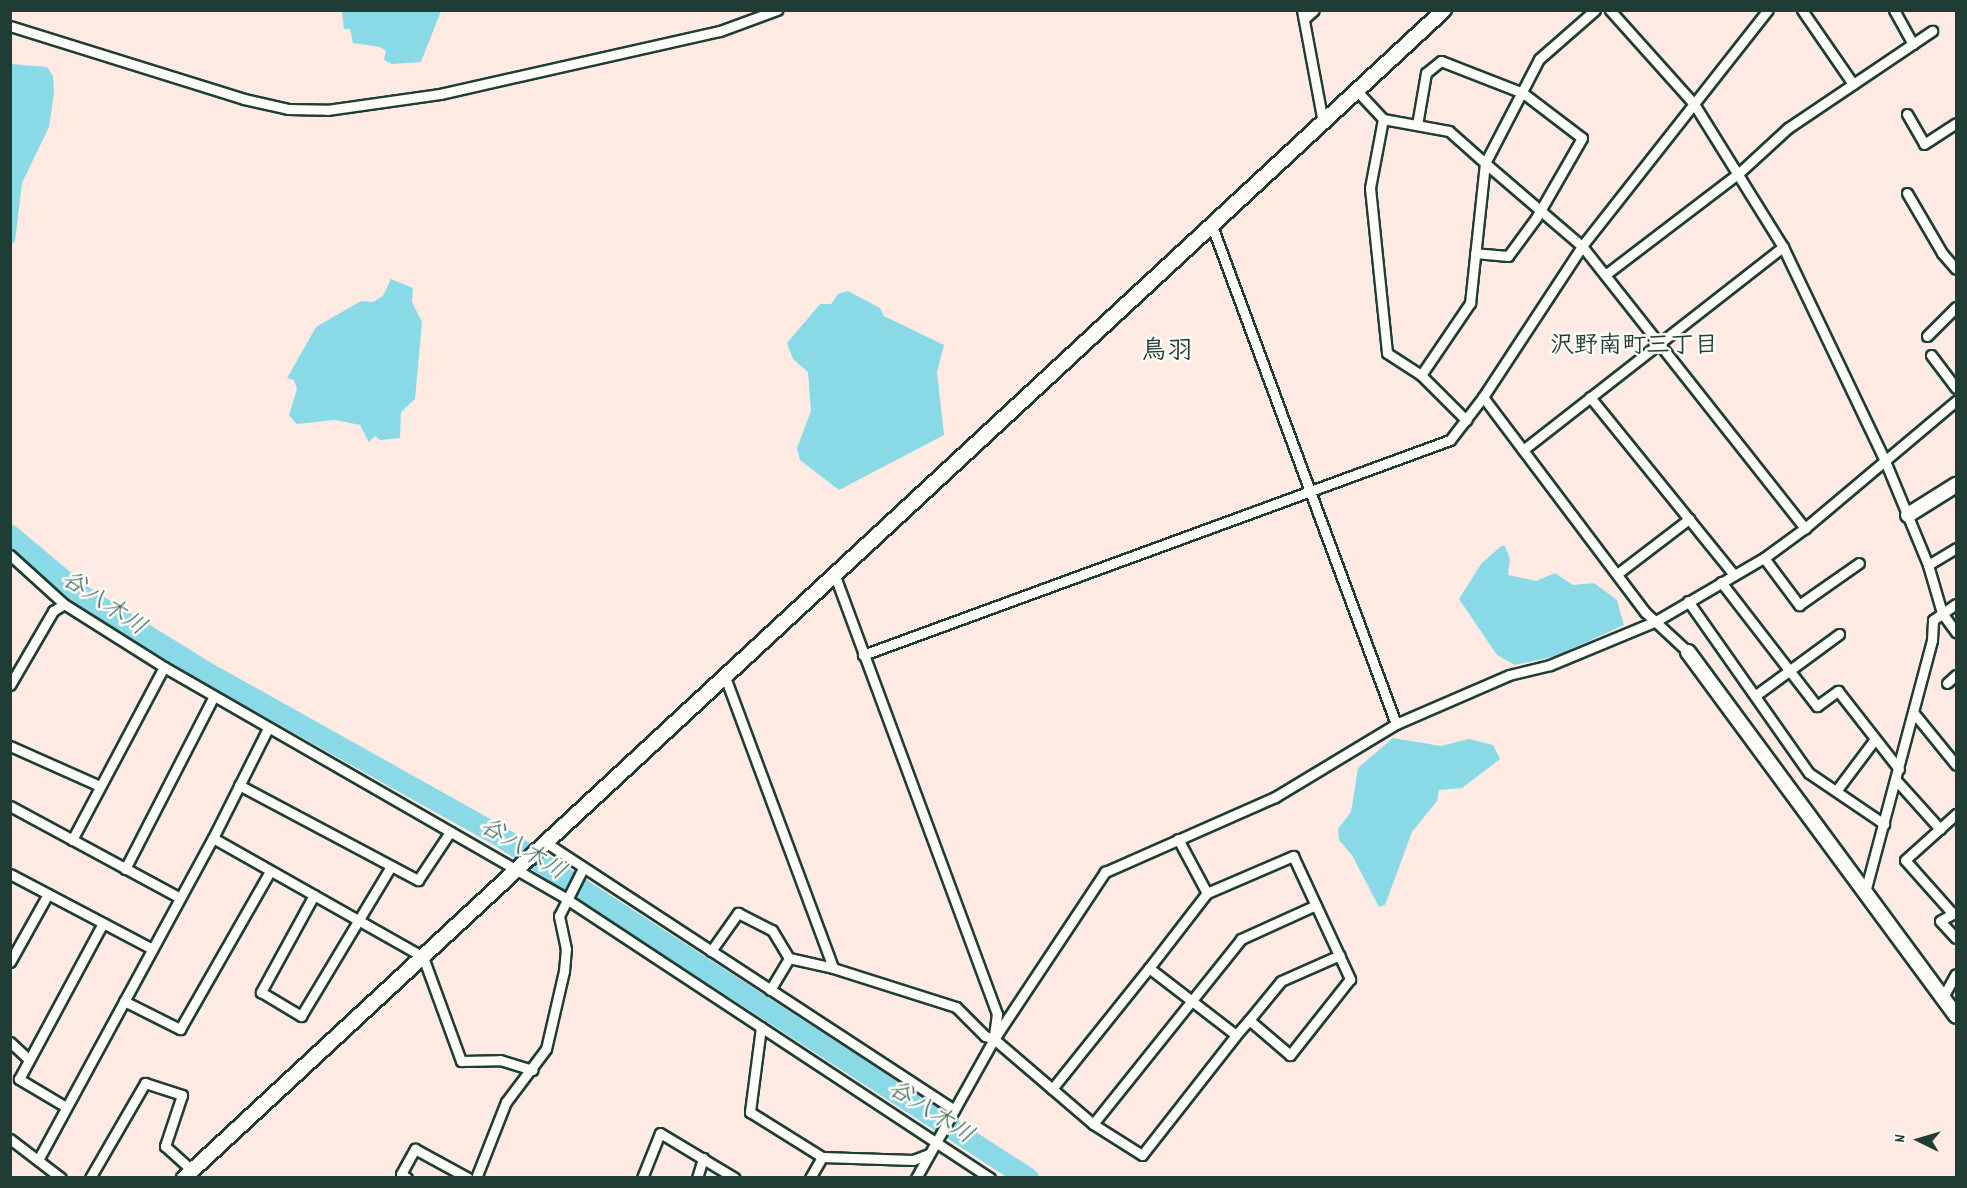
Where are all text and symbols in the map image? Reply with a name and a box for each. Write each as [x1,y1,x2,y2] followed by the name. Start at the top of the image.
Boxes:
[1550,334,1718,362] district label: 沢野南町三丁目
[1141,337,1193,369] district label: 鳥羽
[55,566,151,644] water label: 谷八木川
[474,813,570,889] water label: 谷八木川
[882,1076,978,1152] water label: 谷八木川
[1889,1110,1949,1170] north arrow
[1889,1133,1912,1143] text: N

